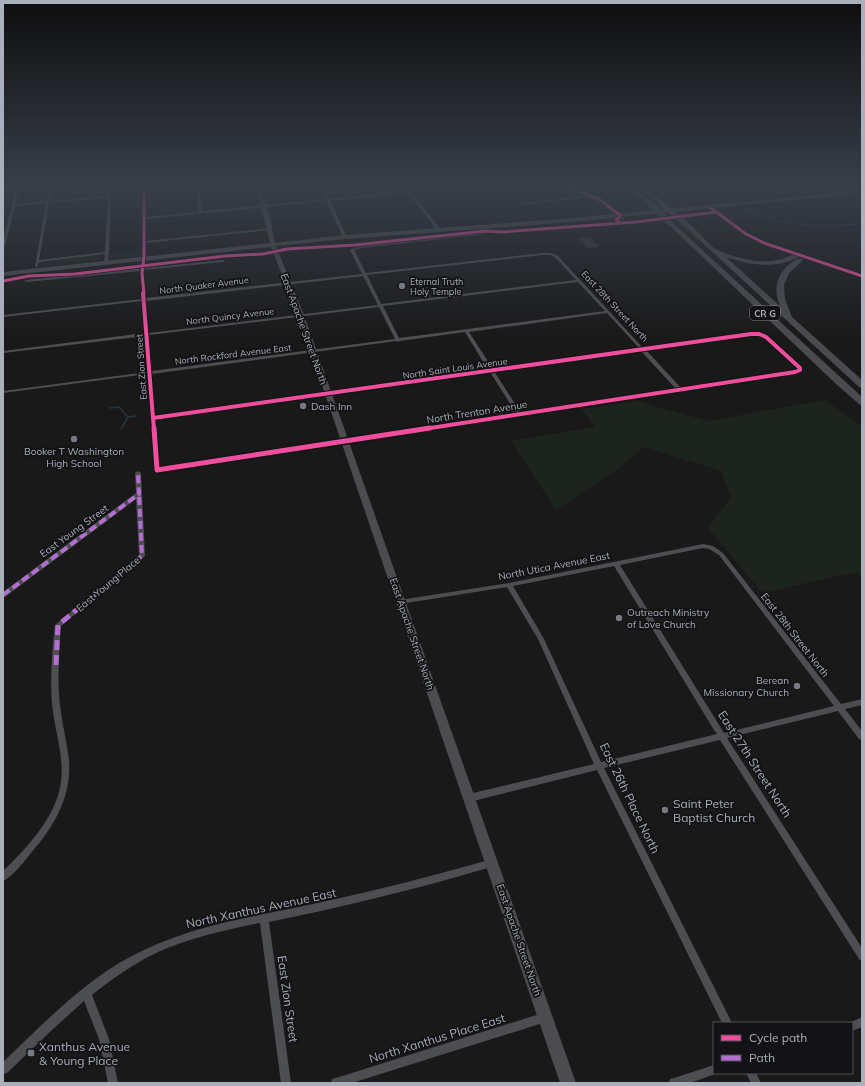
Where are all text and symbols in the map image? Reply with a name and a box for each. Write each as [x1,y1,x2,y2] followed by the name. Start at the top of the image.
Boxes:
[579,268,651,344] street label: East 28th Street North
[278,271,330,387] street label: East Apache Street North
[159,274,249,296] street label: North Quaker Avenue
[410,276,463,298] place label: Eternal Truth Holy Temple
[397,281,407,291] marker: Eternal Truth Holy Temple
[185,305,275,328] street label: North Quincy Avenue
[750,306,780,320] road number: CR G
[133,334,149,400] street label: East Zion Street
[174,341,292,367] street label: North Rockford Avenue East
[402,355,508,381] street label: North Saint Louis Avenue
[426,398,528,426] street label: North Trenton Avenue
[311,400,352,413] place label: Dash Inn
[298,401,308,411] marker: Dash Inn
[69,434,79,444] marker: Booker T Washington High School
[24,445,124,470] place label: Booker T Washington High School
[37,501,111,560] street label: East Young Street
[497,549,611,583] street label: North Utica Avenue East
[73,554,143,614] street label: East Young Place
[387,576,437,692] street label: East Apache Street North
[758,590,832,680] street label: East 28th Street North
[627,606,710,631] place label: Outreach Ministry of Love Church
[614,613,624,623] marker: Outreach Ministry of Love Church
[703,674,789,699] place label: Berean Missionary Church
[792,681,802,691] marker: Berean Missionary Church
[715,708,795,820] street label: East 27th Street North
[597,740,663,856] street label: East 26th Place North
[673,796,755,825] place label: Saint Peter Baptist Church
[660,805,670,815] marker: Saint Peter Baptist Church
[494,882,544,998] street label: East Apache Street North
[184,885,338,931] street label: North Xanthus Avenue East
[274,955,302,1043] street label: East Zion Street
[367,1010,507,1066] street label: North Xanthus Place East
[713,1022,853,1074] legend
[749,1030,807,1045] text: Cycle path
[39,1039,130,1068] place label: Xanthus Avenue & Young Place
[26,1048,36,1058] marker: Xanthus Avenue & Young Place
[749,1050,775,1065] text: Path

